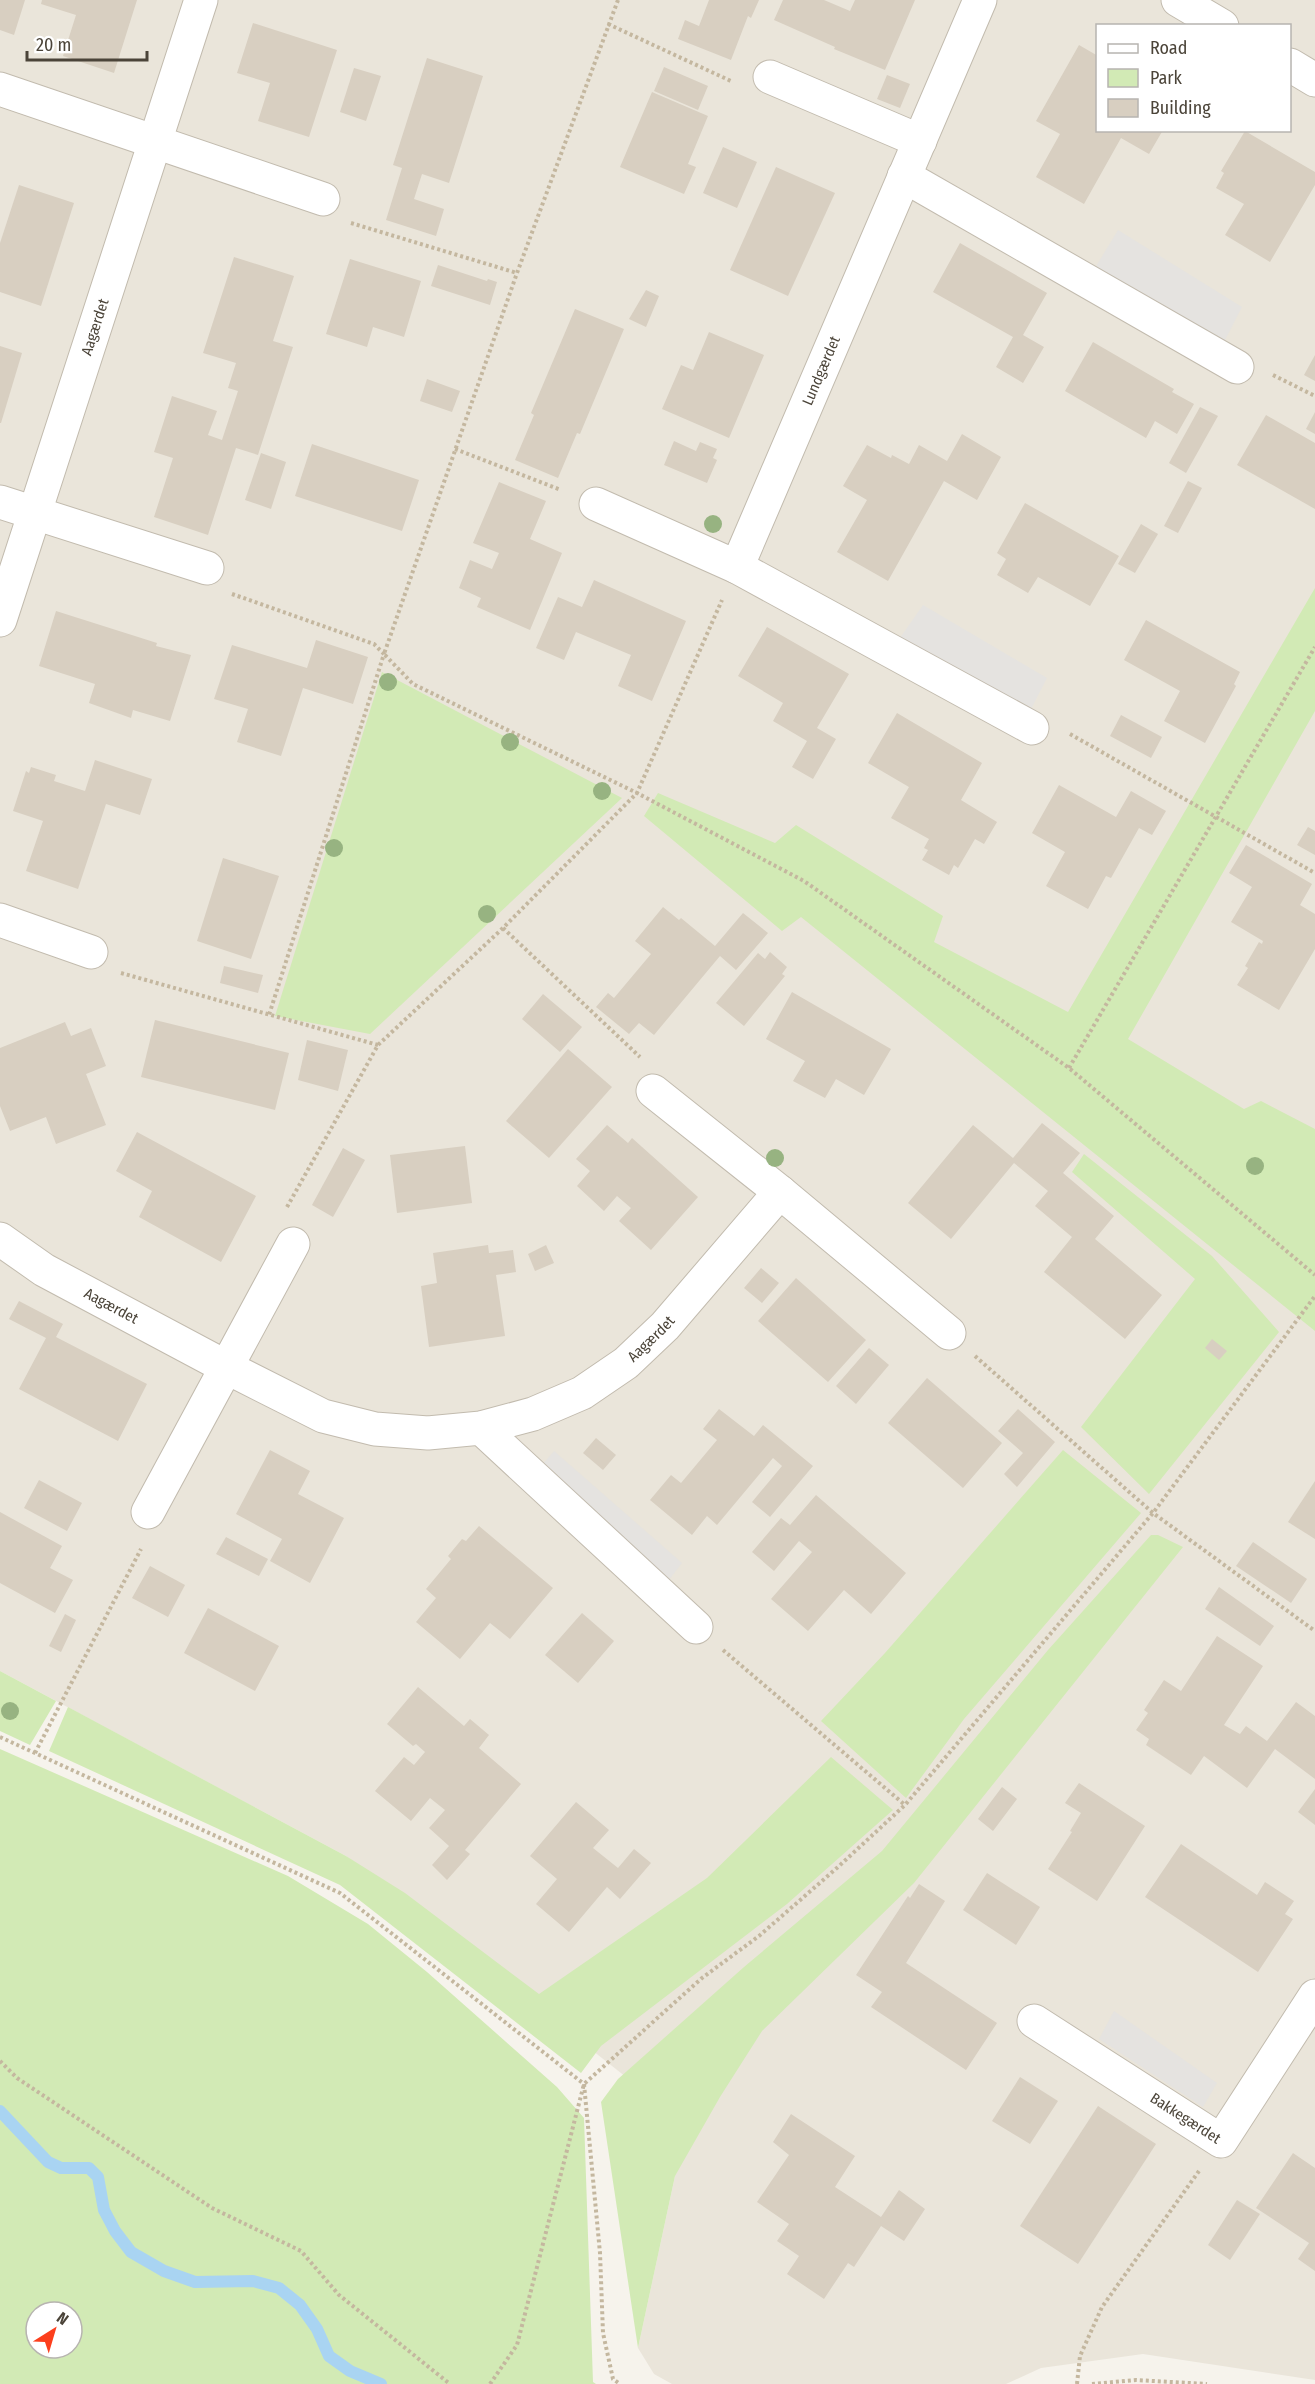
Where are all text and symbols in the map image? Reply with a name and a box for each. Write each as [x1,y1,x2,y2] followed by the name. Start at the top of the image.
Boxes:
[27,24,147,62] scale bar
[1096,24,1291,132] legend
[36,34,71,56] text: 20 m
[1150,37,1187,59] text: Road
[1150,67,1183,89] text: Park
[1150,97,1211,119] text: Building
[77,296,113,358] street label: Aagærdet
[798,333,844,408] street label: Lundgærdet
[81,1284,141,1328] street label: Aagærdet
[624,1312,679,1366] street label: Aagærdet
[1147,2089,1224,2148] street label: Bakkegærdet
[24,2300,84,2360] north arrow
[53,2308,72,2329] text: N

